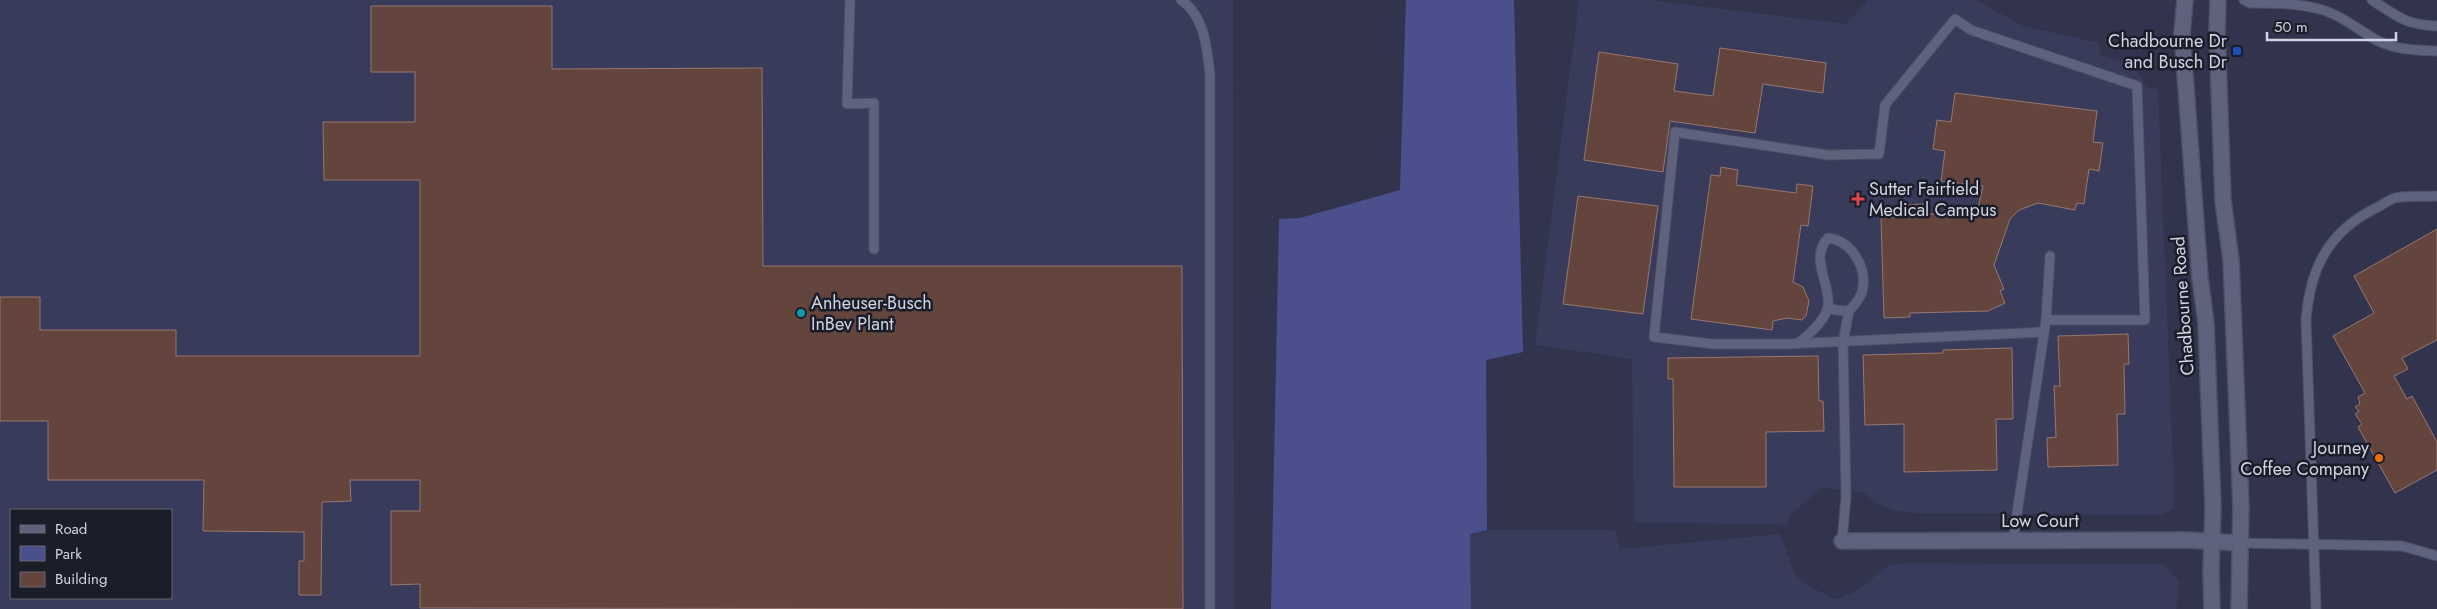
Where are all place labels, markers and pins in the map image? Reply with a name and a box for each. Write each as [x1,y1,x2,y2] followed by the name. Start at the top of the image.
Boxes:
[2108,28,2228,75] place label: Chadbourne Dr and Busch Dr
[2231,45,2243,57] marker: Chadbourne Dr and Busch Dr
[1869,176,1997,223] place label: Sutter Fairfield Medical Campus
[1851,192,1865,206] marker: Sutter Fairfield Medical Campus
[811,290,932,337] place label: Anheuser-Busch InBev Plant
[795,307,807,319] marker: Anheuser-Busch InBev Plant
[2240,435,2369,482] place label: Journey Coffee Company
[2373,452,2385,464] marker: Journey Coffee Company

